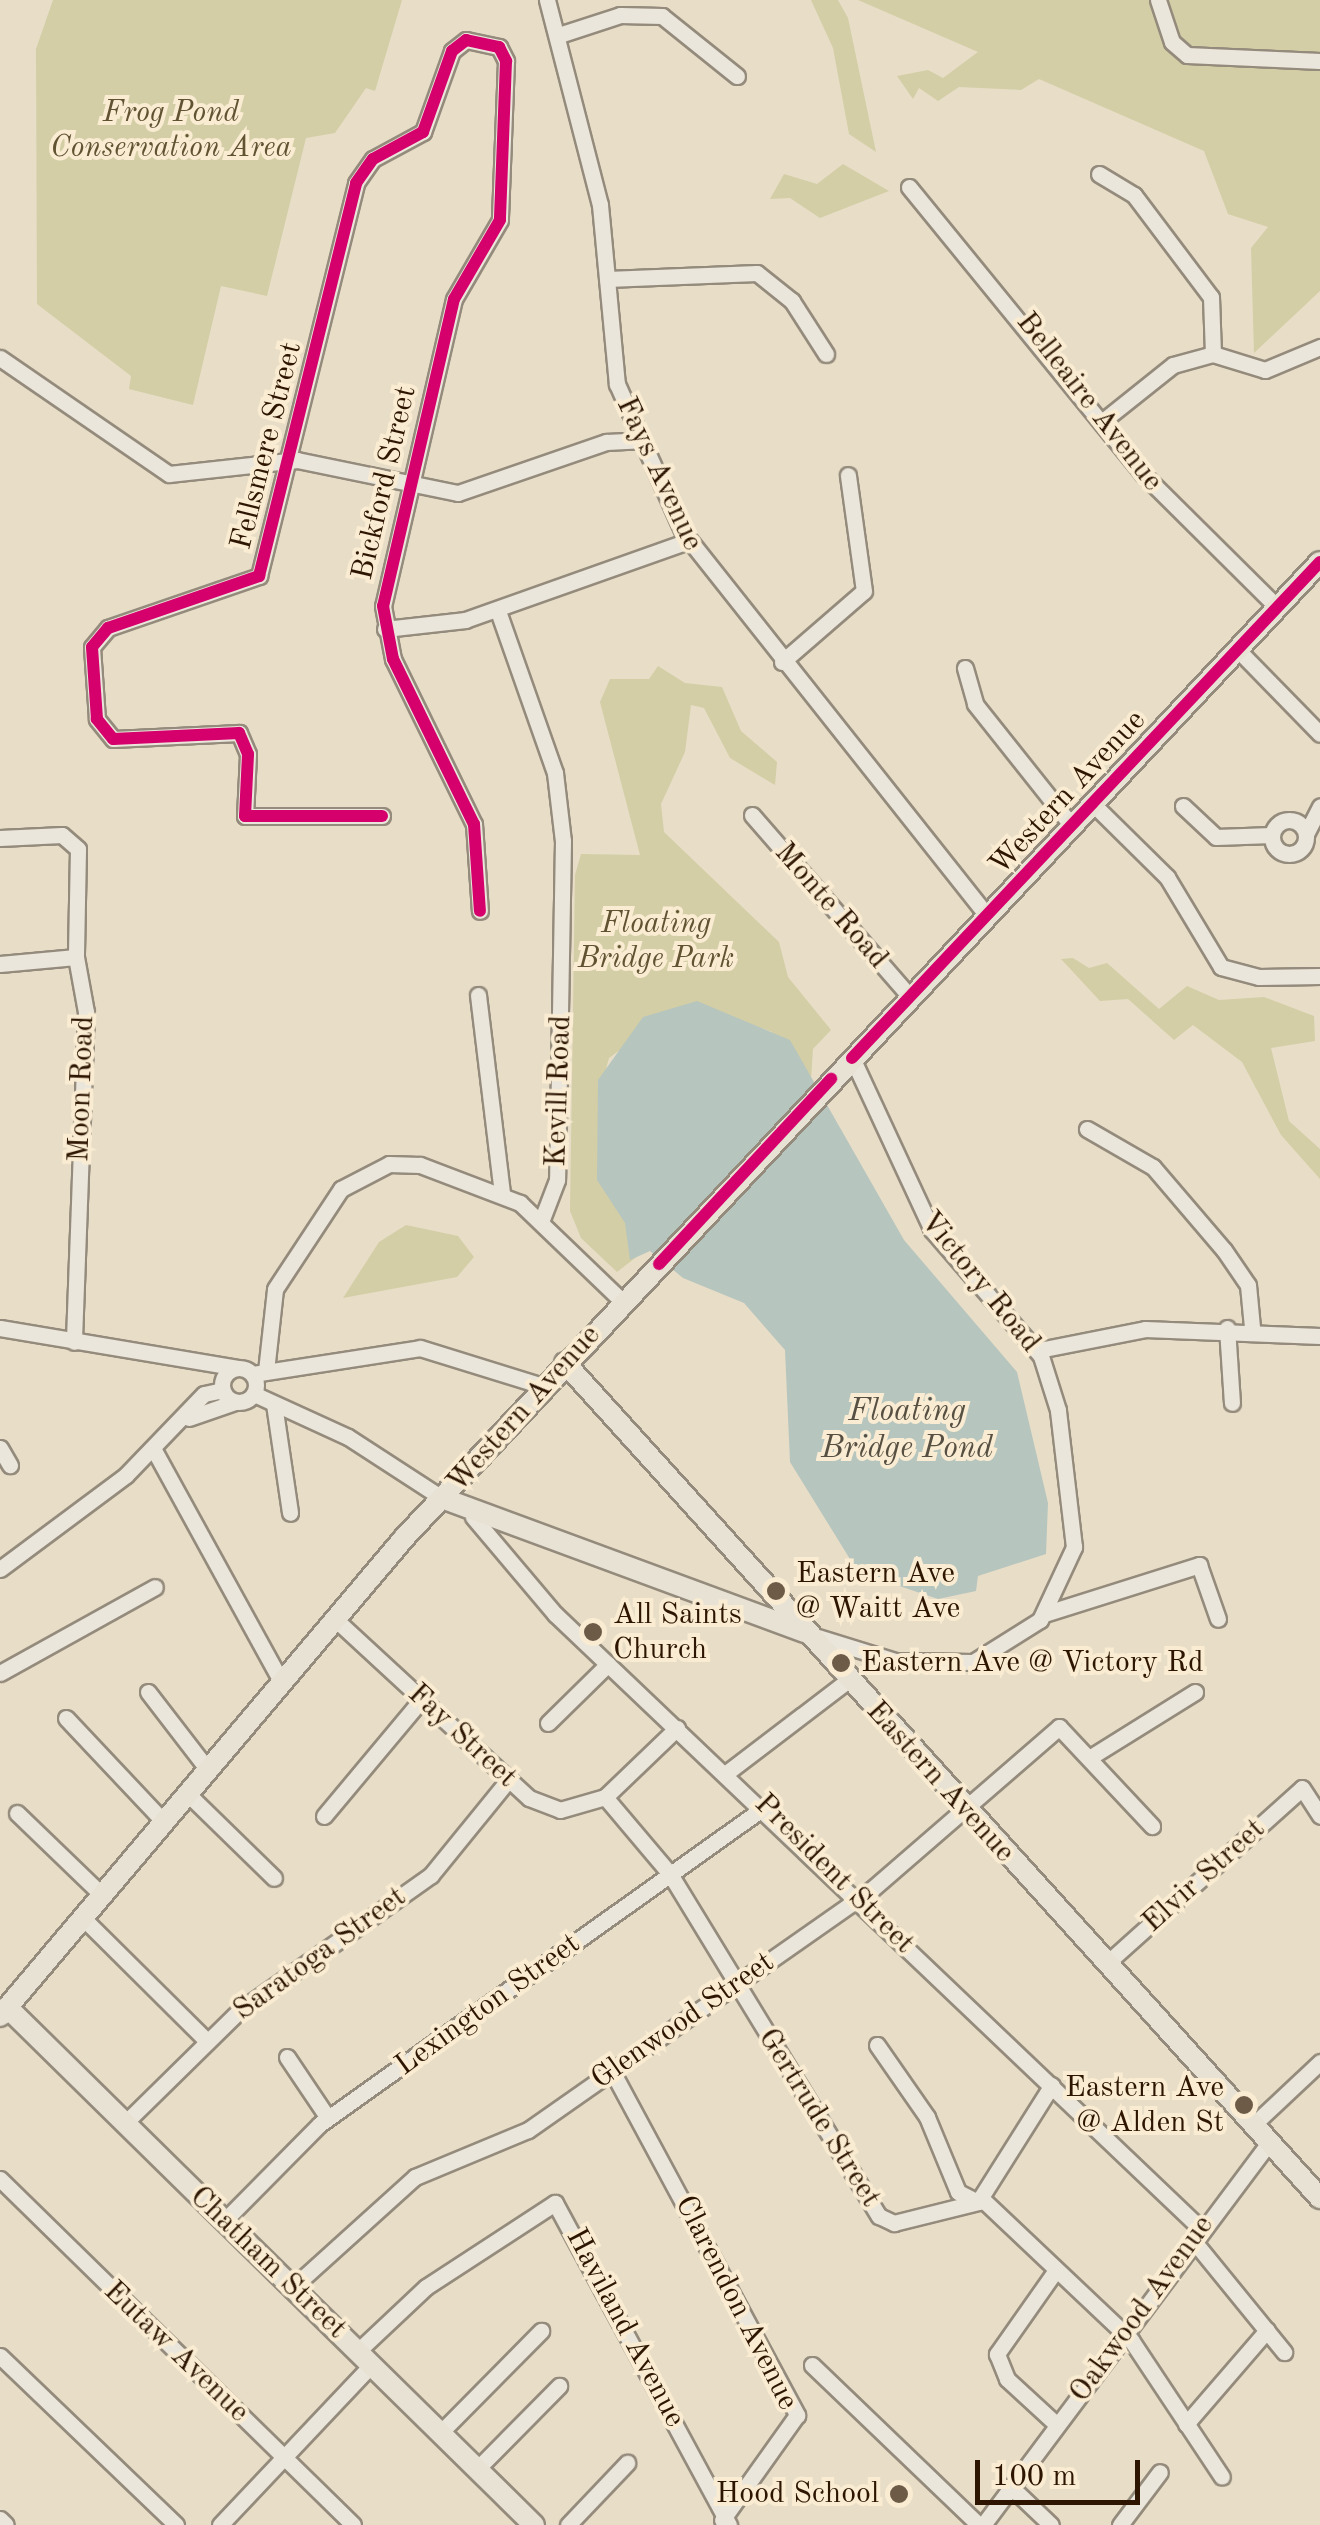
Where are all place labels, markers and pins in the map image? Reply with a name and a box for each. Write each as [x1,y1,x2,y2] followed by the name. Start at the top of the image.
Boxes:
[796,1556,960,1626] place label: Eastern Ave @ Waitt Ave
[765,1580,787,1602] marker: Eastern Ave @ Waitt Ave
[613,1597,742,1668] place label: All Saints Church
[582,1621,604,1643] marker: All Saints Church
[861,1645,1204,1681] place label: Eastern Ave @ Victory Rd
[830,1652,852,1674] marker: Eastern Ave @ Victory Rd
[1065,2070,1224,2140] place label: Eastern Ave @ Alden St
[1233,2094,1255,2116] marker: Eastern Ave @ Alden St
[716,2476,879,2512] place label: Hood School
[888,2483,910,2505] marker: Hood School

